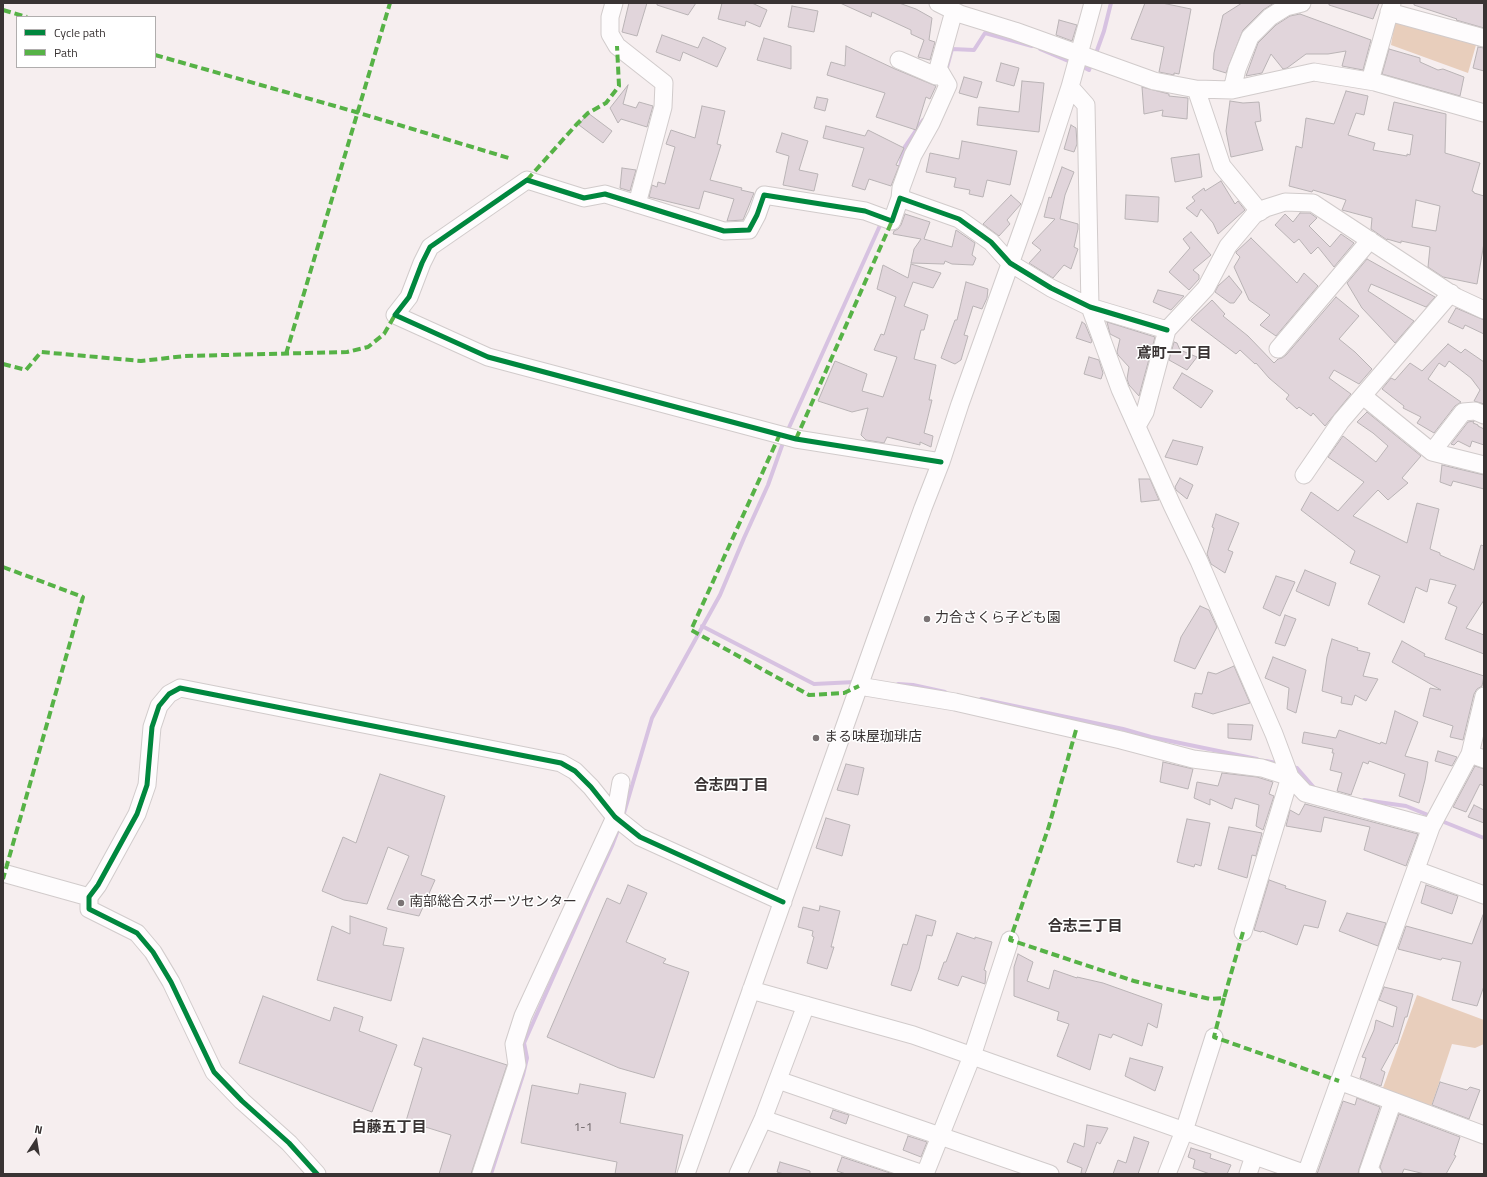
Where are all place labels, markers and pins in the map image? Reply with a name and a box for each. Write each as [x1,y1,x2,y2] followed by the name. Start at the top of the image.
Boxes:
[935,611,1061,627] place label: 力合さくら子ども園
[922,614,932,624] marker: 力合さくら子ども園
[824,730,922,746] place label: まる味屋珈琲店
[811,733,821,743] marker: まる味屋珈琲店
[409,895,577,911] place label: 南部総合スポーツセンター
[396,898,406,908] marker: 南部総合スポーツセンター

